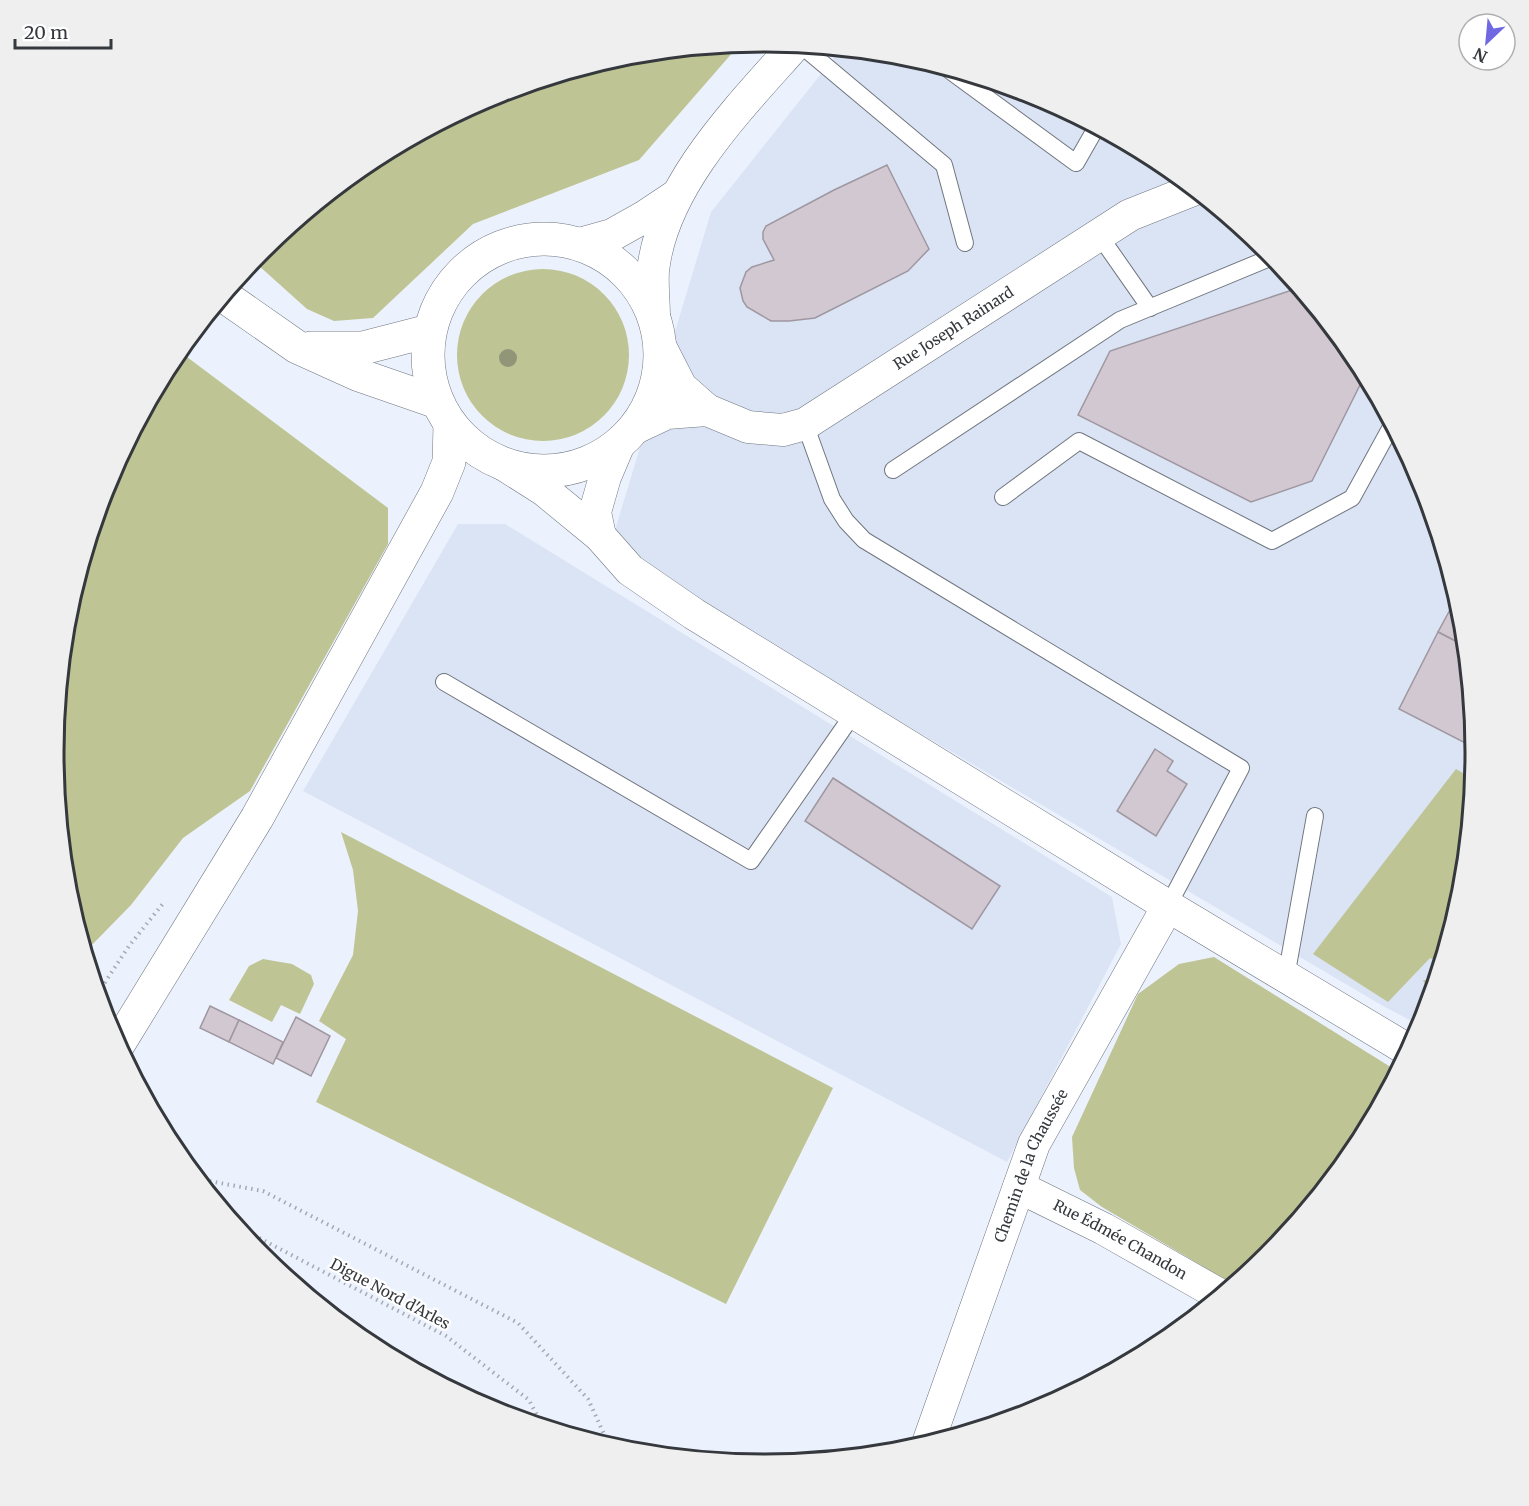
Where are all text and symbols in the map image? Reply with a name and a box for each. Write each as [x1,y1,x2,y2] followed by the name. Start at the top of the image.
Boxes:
[15,12,111,50] scale bar
[1457,12,1517,72] north arrow
[24,21,68,44] text: 20 m
[1470,44,1490,67] text: N
[890,282,1017,374] street label: Rue Joseph Rainard
[990,1085,1072,1245] street label: Chemin de la Chaussée
[1050,1195,1191,1283] street label: Rue Édmée Chandon
[327,1254,453,1333] street label: Digue Nord d'Arles

